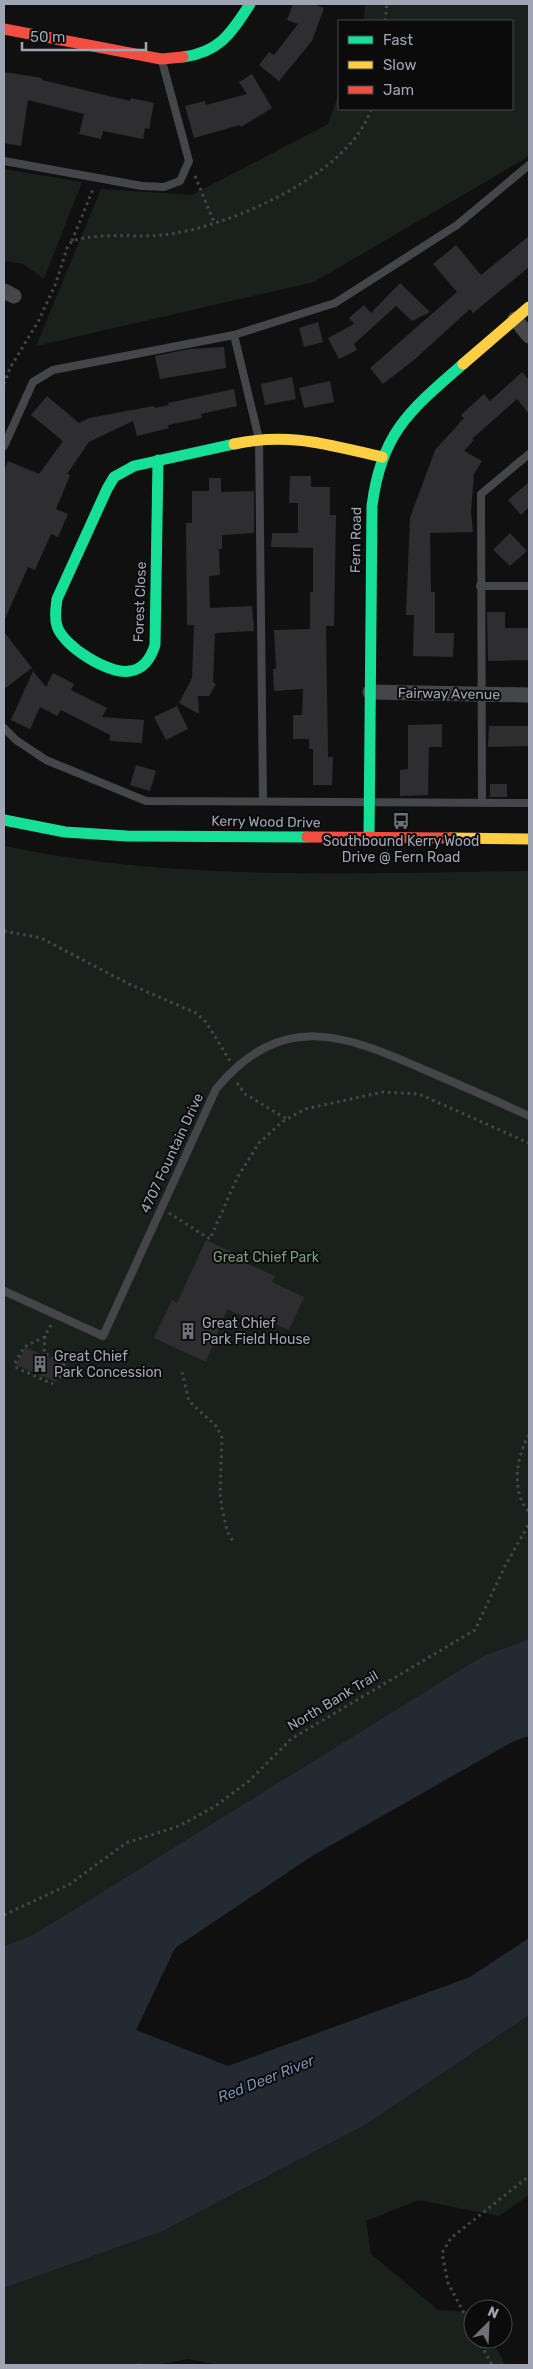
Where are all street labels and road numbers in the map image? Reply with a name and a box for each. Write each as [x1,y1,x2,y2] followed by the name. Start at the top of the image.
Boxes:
[347,507,365,573] street label: Fern Road
[130,561,150,643] street label: Forest Close
[398,685,500,703] street label: Fairway Avenue
[211,813,321,831] street label: Kerry Wood Drive
[137,1090,207,1216] street label: 4707 Fountain Drive
[285,1667,381,1735] street label: North Bank Trail

